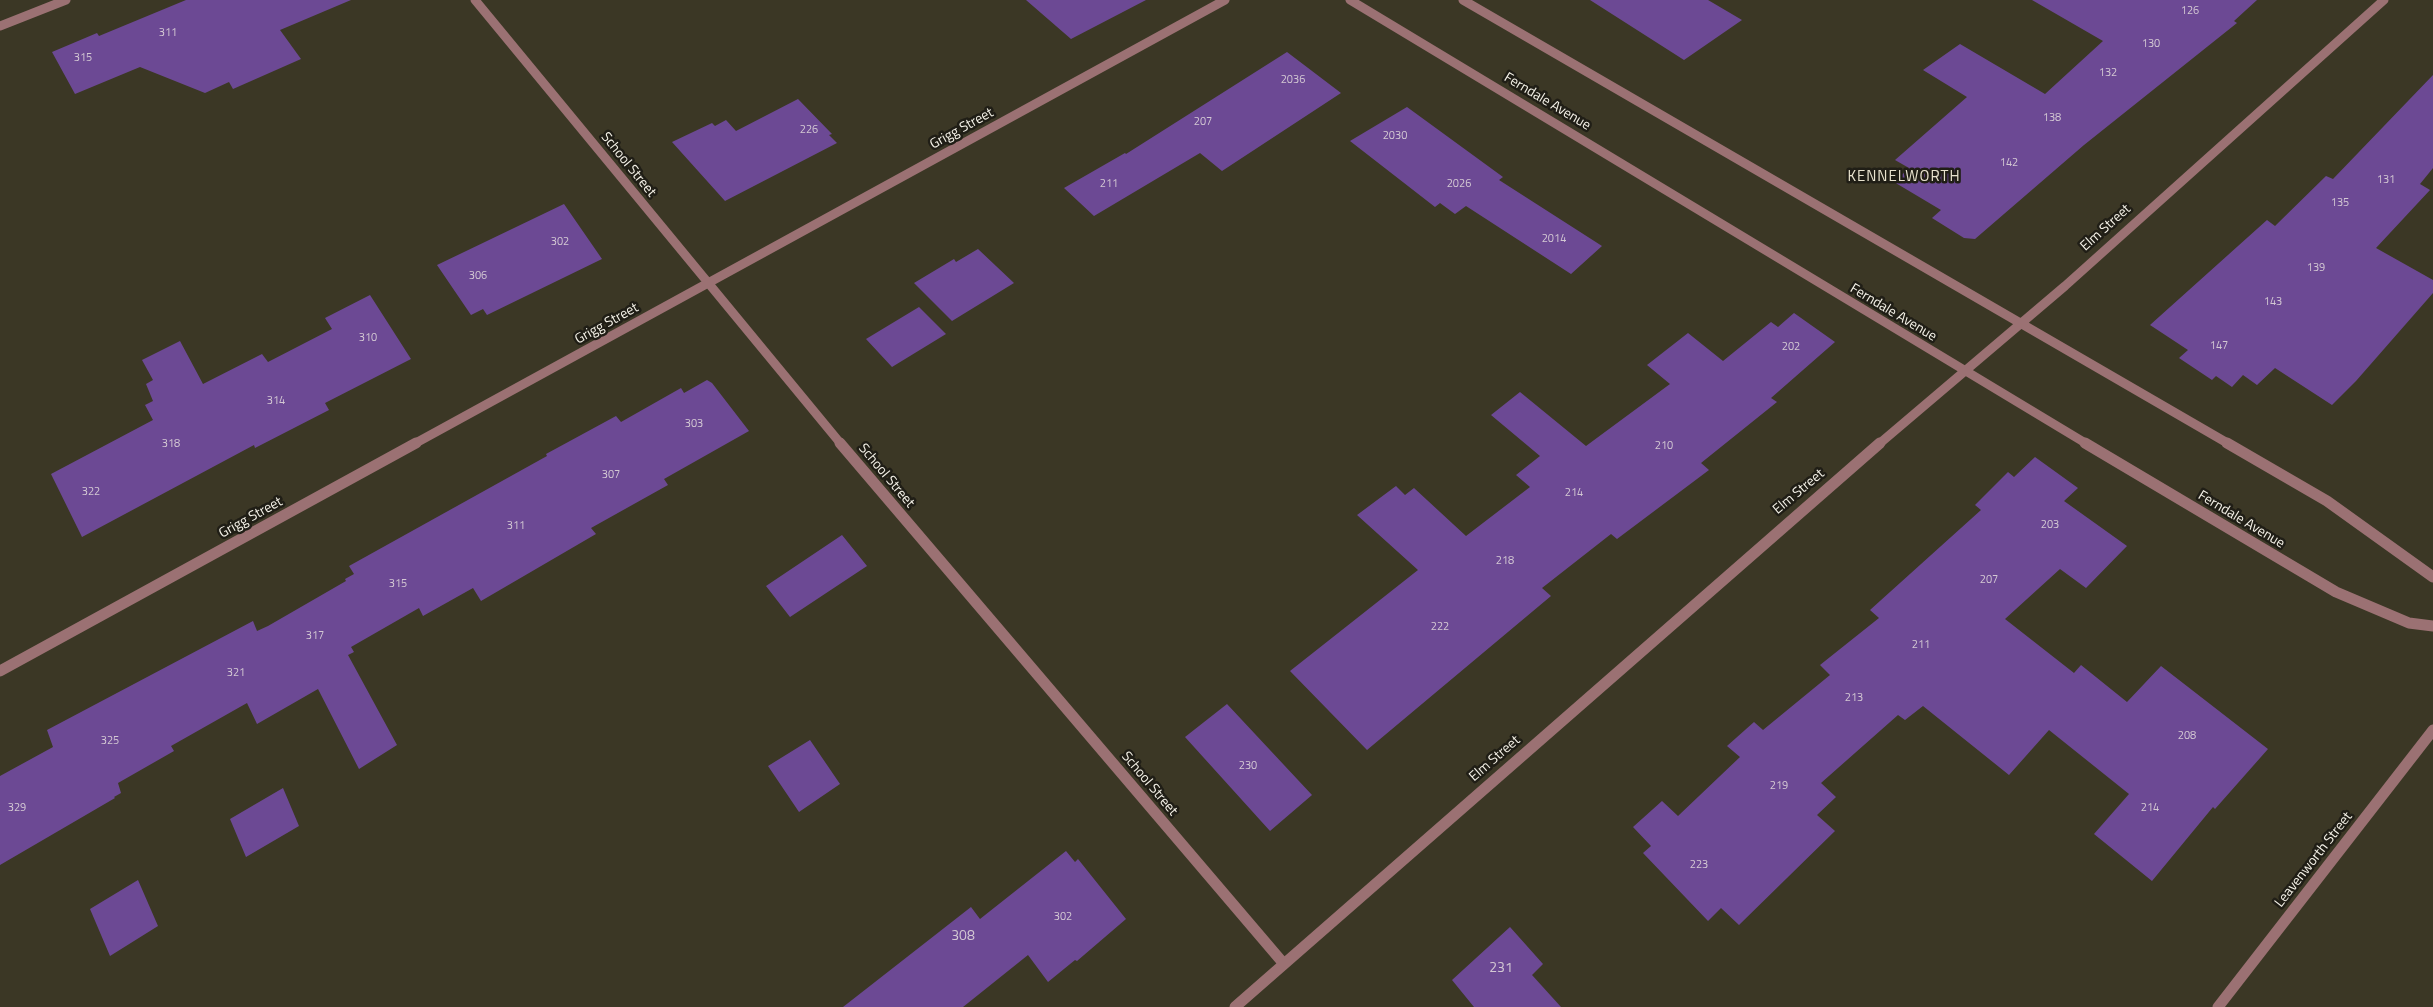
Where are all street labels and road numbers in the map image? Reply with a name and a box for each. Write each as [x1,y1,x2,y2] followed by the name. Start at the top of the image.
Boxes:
[1501,70,1593,134] street label: Ferndale Avenue
[927,105,997,153] street label: Grigg Street
[597,129,659,201] street label: School Street
[2077,201,2135,255] street label: Elm Street
[1847,281,1939,345] street label: Ferndale Avenue
[572,300,642,348] street label: Grigg Street
[854,441,918,511] street label: School Street
[1770,466,1828,518] street label: Elm Street
[2195,488,2287,552] street label: Ferndale Avenue
[216,494,286,542] street label: Grigg Street
[1466,732,1524,786] street label: Elm Street
[1117,749,1181,819] street label: School Street
[2272,809,2356,911] street label: Leavenworth Street

